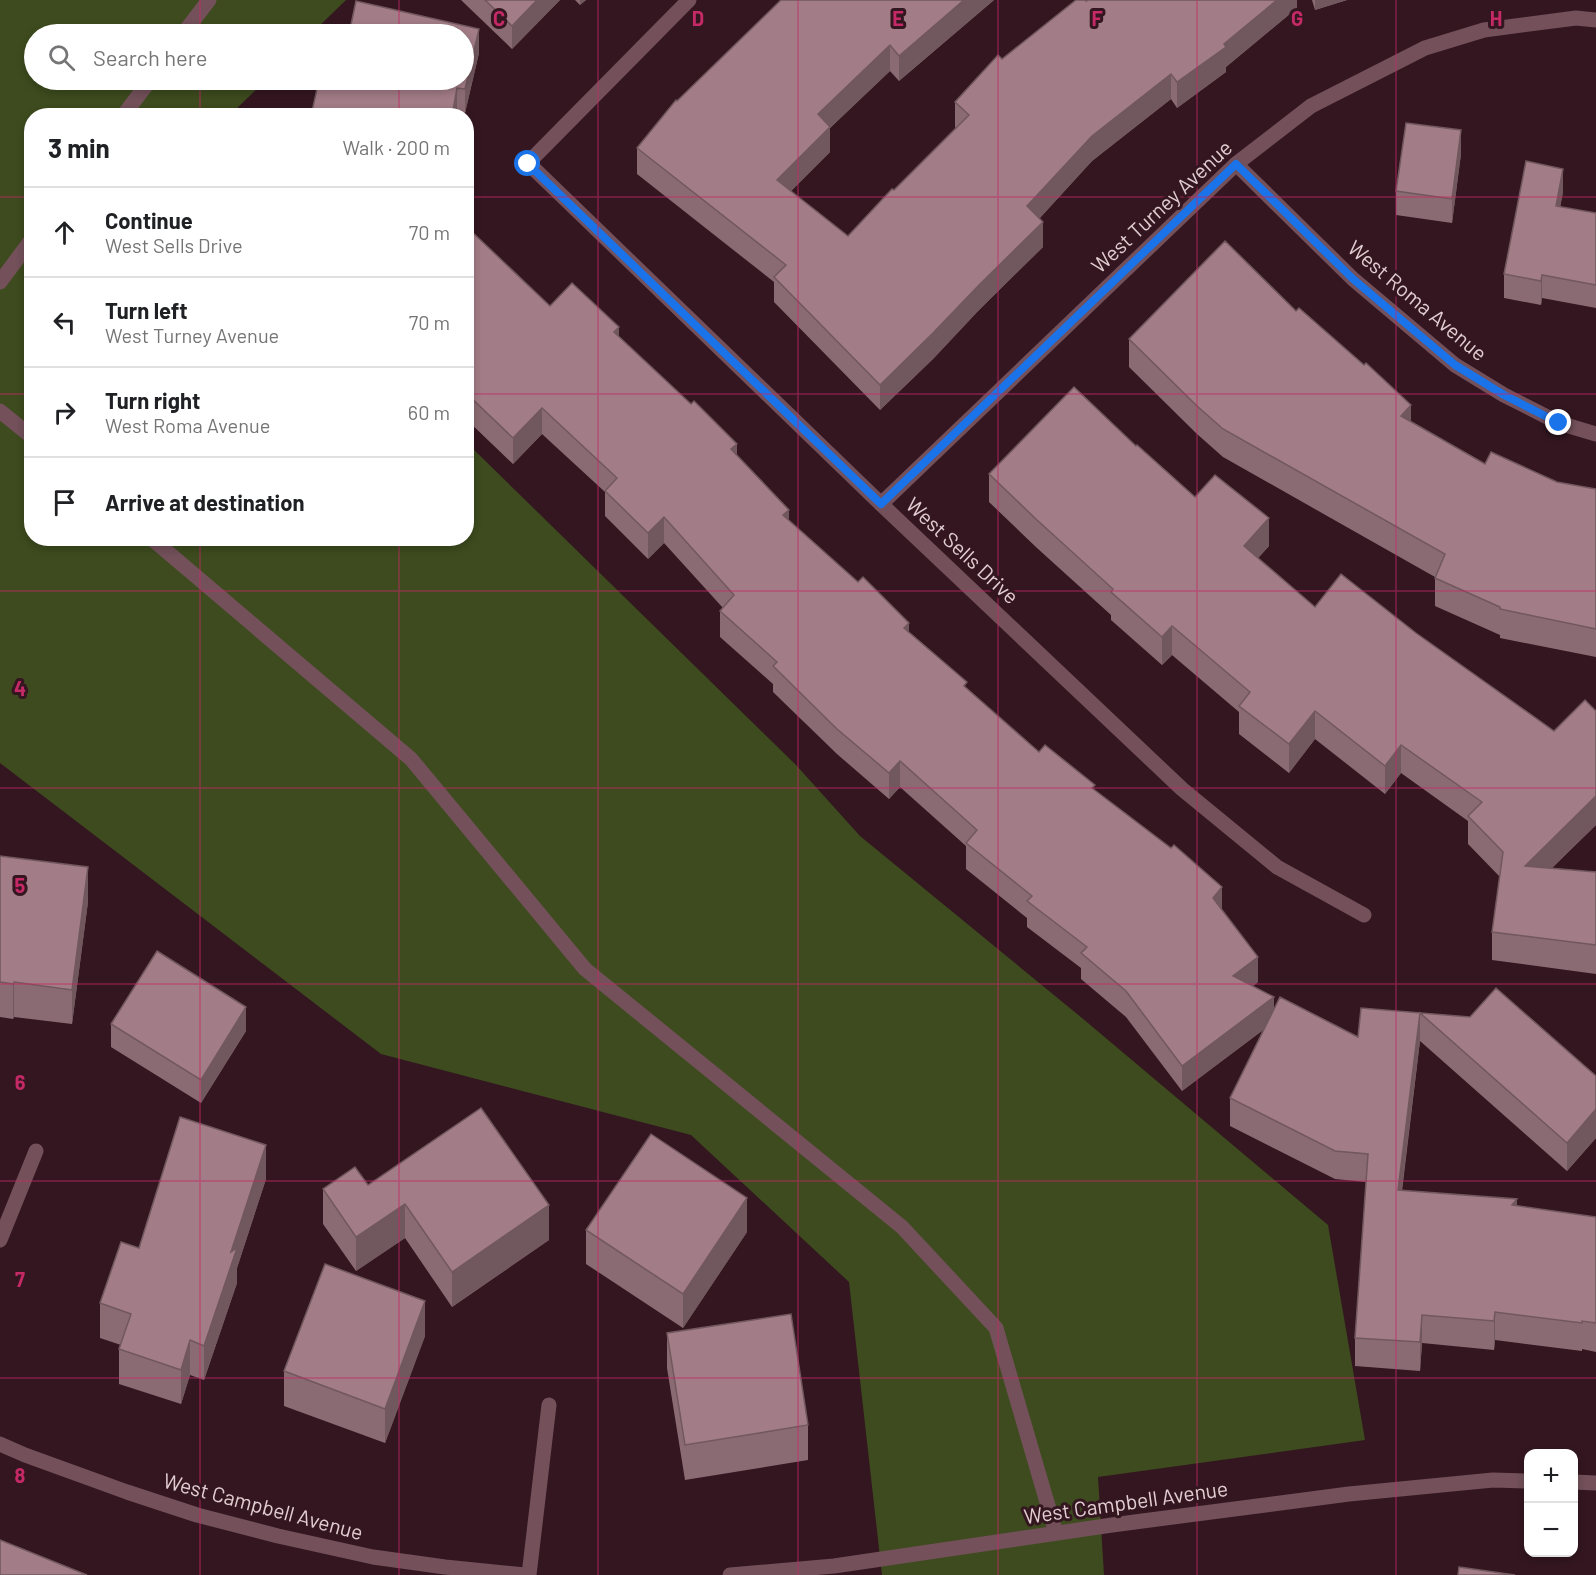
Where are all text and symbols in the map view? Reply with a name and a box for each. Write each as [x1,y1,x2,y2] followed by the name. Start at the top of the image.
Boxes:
[493,6,505,30] text: C
[692,6,704,30] text: D
[892,6,904,30] text: E
[1091,6,1103,30] text: F
[1291,6,1303,30] text: G
[1490,6,1502,30] text: H
[24,24,474,90] search box
[45,41,78,74] icon: search
[93,44,207,70] text: Search here
[48,132,110,163] text: 3 min
[1086,134,1236,277] street label: West Turney Avenue
[342,135,450,159] text: Walk · 200 m
[514,150,540,176] route start
[105,207,193,233] text: Continue
[48,216,81,249] icon: ahead
[409,220,450,244] text: 70 m
[105,233,243,257] text: West Sells Drive
[1343,234,1492,365] street label: West Roma Avenue
[105,297,188,323] text: Turn left
[48,306,81,339] icon: left
[409,310,450,334] text: 70 m
[105,323,279,347] text: West Turney Avenue
[105,387,200,413] text: Turn right
[48,396,81,429] icon: right
[408,400,450,424] text: 60 m
[1545,409,1571,435] route end
[105,413,270,437] text: West Roma Avenue
[48,486,81,519] icon: arrive
[105,489,304,515] text: Arrive at destination
[902,491,1024,608] street label: West Sells Drive
[14,676,26,700] text: 4
[15,873,26,897] text: 5
[15,1070,26,1094] text: 6
[15,1267,25,1291] text: 7
[1524,1449,1578,1557] map controls
[1524,1449,1578,1503] button: +
[15,1463,26,1487] text: 8
[161,1467,366,1544] street label: West Campbell Avenue
[1022,1475,1229,1528] street label: West Campbell Avenue
[1524,1503,1578,1557] button: −

